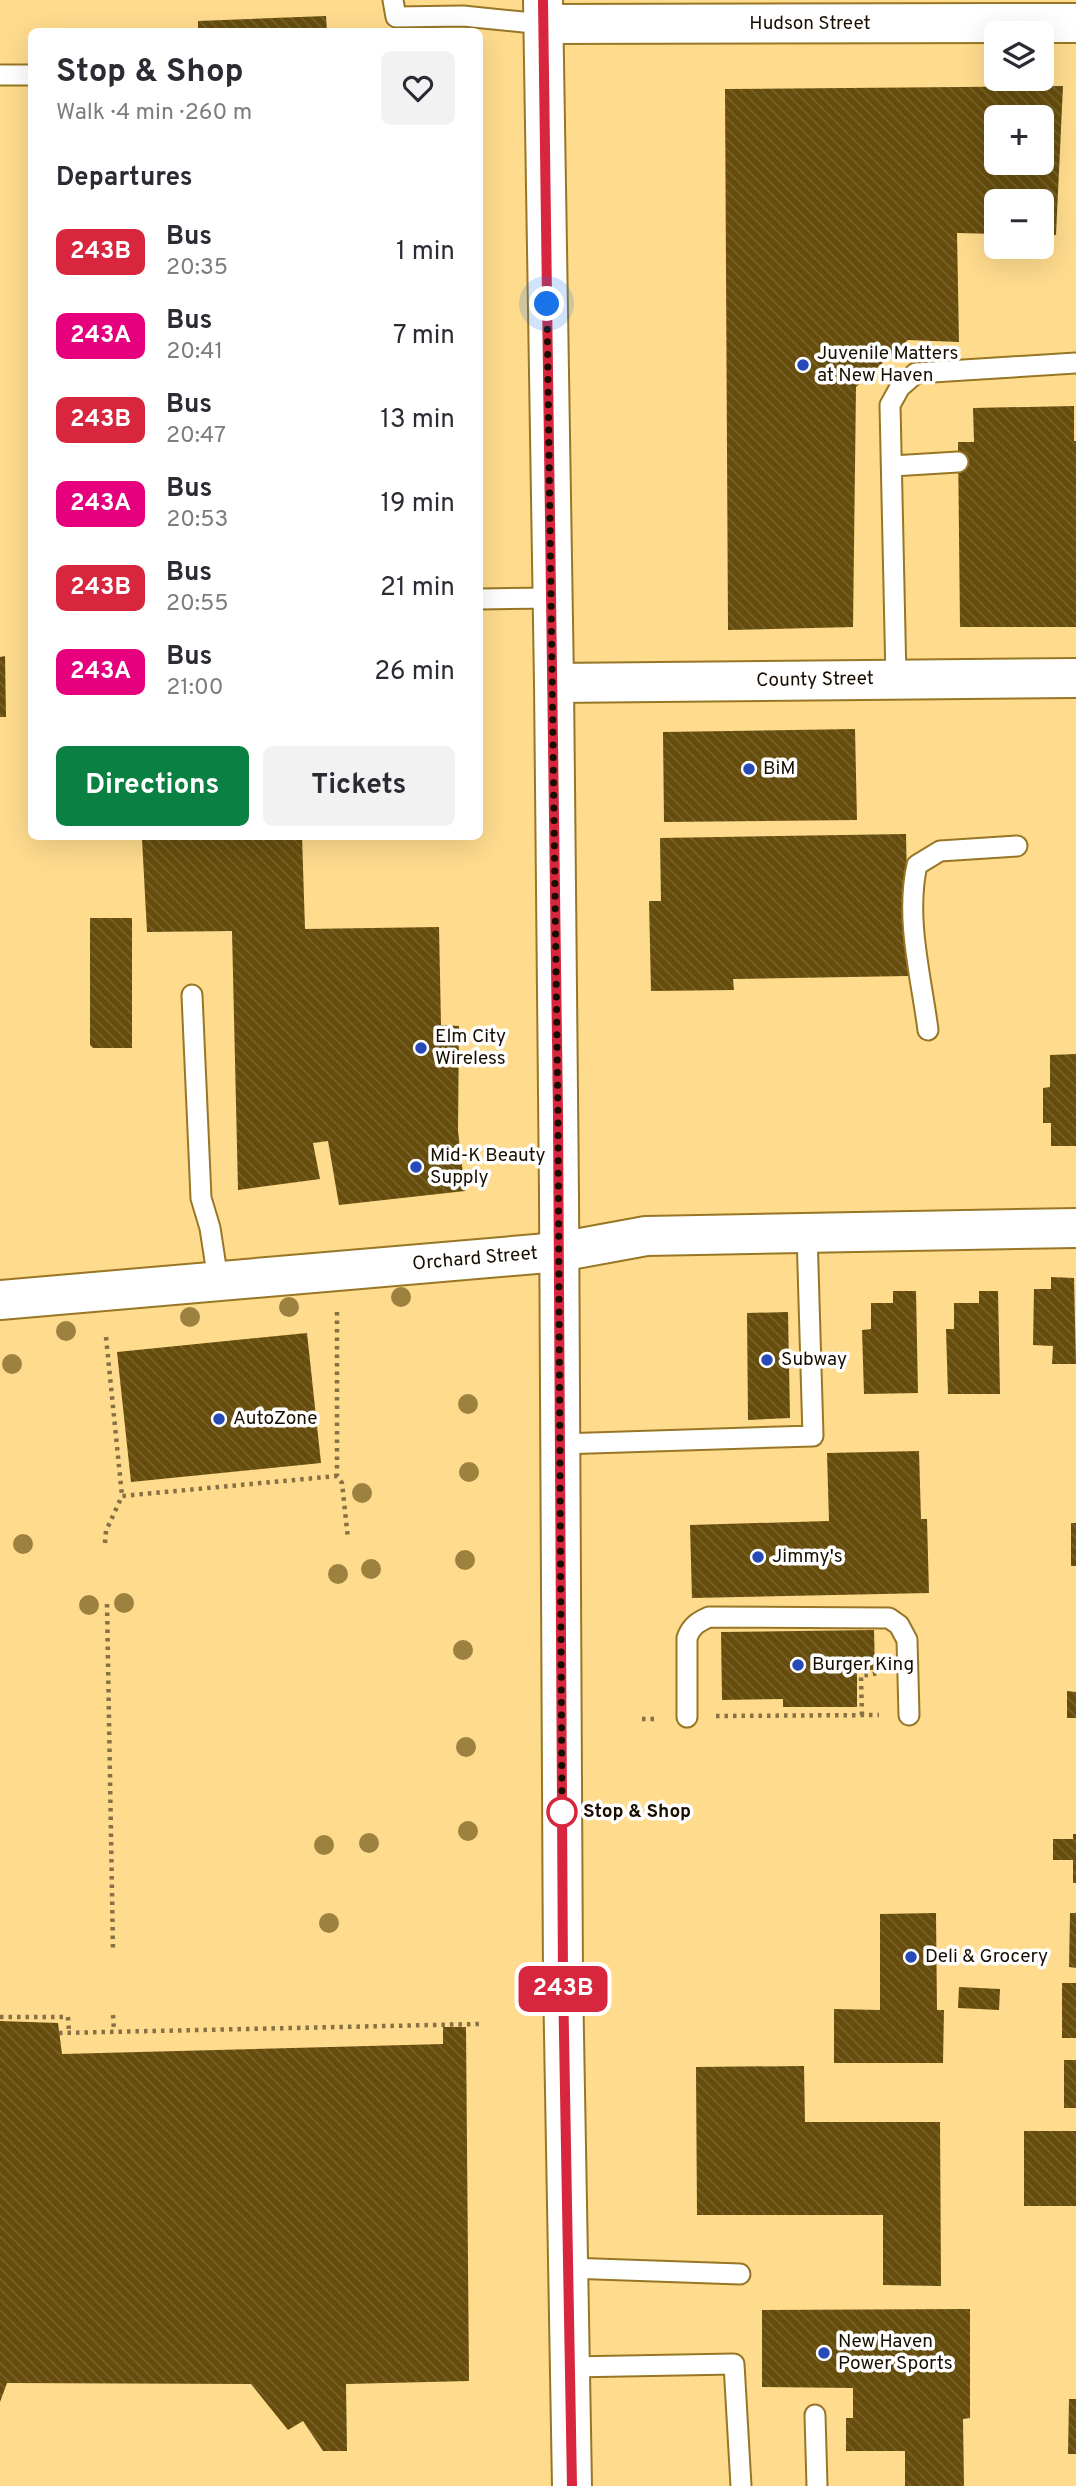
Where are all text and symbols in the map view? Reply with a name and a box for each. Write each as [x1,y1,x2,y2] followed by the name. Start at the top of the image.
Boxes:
[749,12,871,36] street label: Hudson Street
[984,21,1054,259] map controls
[984,21,1054,91] button: layers
[381,51,455,125] button: heart
[56,52,244,94] text: Stop & Shop
[56,99,252,128] text: Walk · 4 min · 260 m
[984,105,1054,175] button: +
[56,162,193,195] text: Departures
[984,189,1054,259] button: −
[166,221,212,254] text: Bus
[396,236,455,269] text: 1 min
[70,237,131,267] text: 243B
[166,254,228,283] text: 20:35
[529,286,564,321] your location
[166,305,212,338] text: Bus
[393,320,455,353] text: 7 min
[70,321,131,351] text: 243A
[166,338,223,367] text: 20:41
[817,342,958,388] place label: Juvenile Matters at New Haven
[795,357,811,373] marker: Juvenile Matters at New Haven
[166,389,212,422] text: Bus
[380,404,455,437] text: 13 min
[70,405,131,435] text: 243B
[166,422,226,451] text: 20:47
[166,473,212,506] text: Bus
[380,488,455,521] text: 19 min
[70,489,131,519] text: 243A
[166,506,228,535] text: 20:53
[166,557,212,590] text: Bus
[380,572,455,605] text: 21 min
[70,573,131,603] text: 243B
[166,590,229,619] text: 20:55
[166,641,212,674] text: Bus
[374,656,455,689] text: 26 min
[70,657,131,687] text: 243A
[756,667,874,693] street label: County Street
[166,674,223,703] text: 21:00
[56,746,249,826] button: Directions
[263,746,455,826] button: Tickets
[763,757,796,781] place label: BiM
[741,761,757,777] marker: BiM
[435,1025,506,1071] place label: Elm City Wireless
[413,1040,429,1056] marker: Elm City Wireless
[430,1144,546,1190] place label: Mid-K Beauty Supply
[408,1159,424,1175] marker: Mid-K Beauty Supply
[411,1242,539,1276] street label: Orchard Street
[781,1348,847,1372] place label: Subway
[759,1352,775,1368] marker: Subway
[233,1407,317,1431] place label: AutoZone
[211,1411,227,1427] marker: AutoZone
[772,1545,843,1569] place label: Jimmy's
[750,1549,766,1565] marker: Jimmy's
[812,1653,914,1677] place label: Burger King
[790,1657,806,1673] marker: Burger King
[547,1797,577,1827] marker: Stop & Shop
[583,1800,691,1824] place label: Stop & Shop
[925,1945,1048,1969] place label: Deli & Grocery
[903,1949,919,1965] marker: Deli & Grocery
[514,1966,612,2012] line badge: 243B
[533,1974,593,2004] text: 243B
[838,2330,953,2376] place label: New Haven Power Sports
[816,2345,832,2361] marker: New Haven Power Sports

